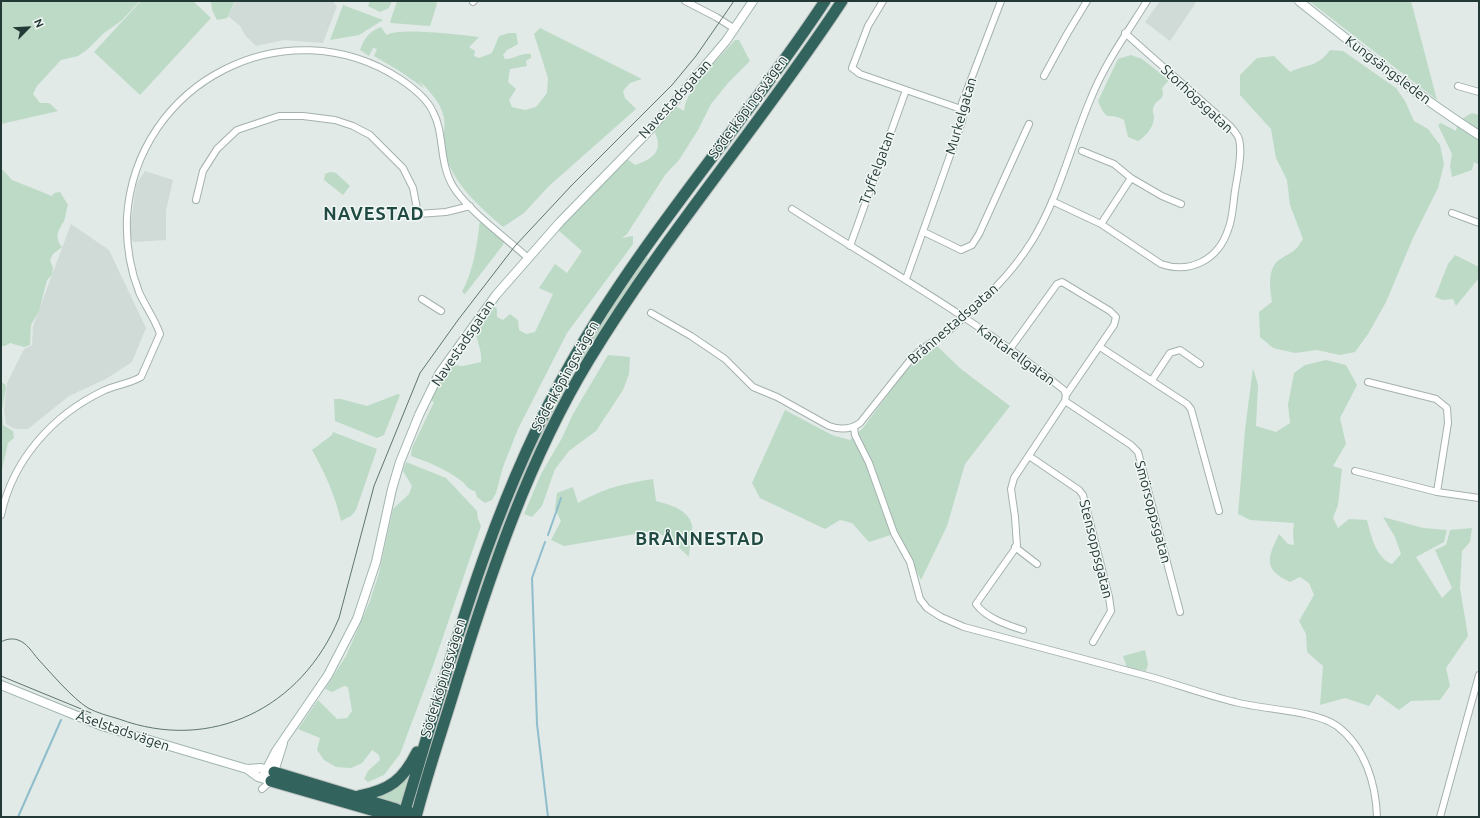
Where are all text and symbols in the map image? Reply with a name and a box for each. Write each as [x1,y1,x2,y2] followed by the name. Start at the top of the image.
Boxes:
[8,8,48,48] north arrow
[32,17,46,29] text: N
[1342,32,1434,108] street label: Kungsängsleden
[705,52,791,162] street label: Söderköpingsvägen
[635,56,715,142] street label: Navestadsgatan
[1157,61,1237,137] street label: Storhögsgatan
[942,75,980,157] street label: Murkelgatan
[856,129,898,207] street label: Tryffelgatan
[323,203,425,225] district label: NAVESTAD
[904,280,1002,368] street label: Brånnestadsgatan
[428,297,498,389] street label: Navestadsgatan
[528,318,602,434] street label: Söderköpingsvägen
[974,321,1058,389] street label: Kantarellgatan
[1131,459,1175,565] street label: Smörsoppsgatan
[1076,498,1116,600] street label: Stensoppsgatan
[635,528,765,550] district label: BRÅNNESTAD
[417,617,469,739] street label: Söderköpingsvägen
[74,707,172,755] street label: Åselstadsvägen

